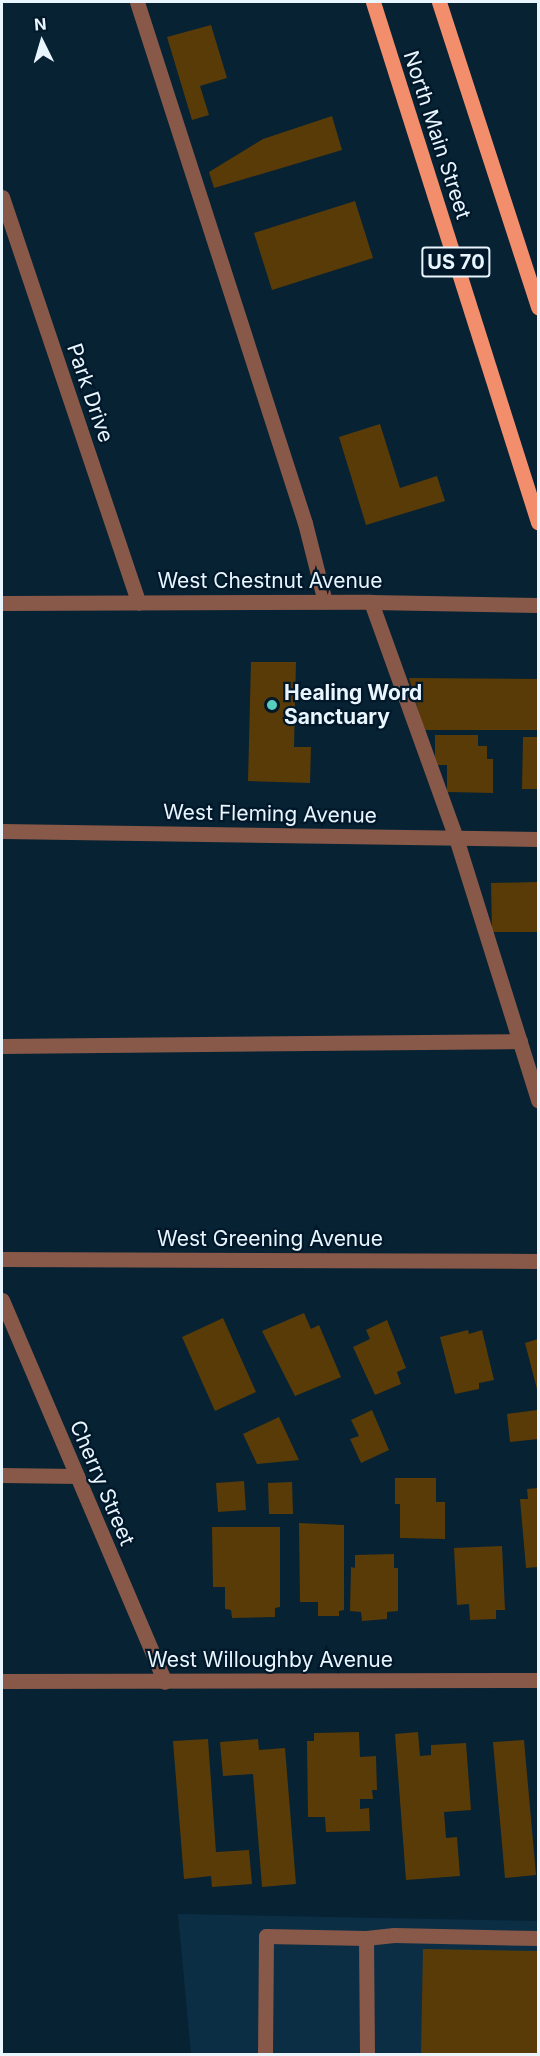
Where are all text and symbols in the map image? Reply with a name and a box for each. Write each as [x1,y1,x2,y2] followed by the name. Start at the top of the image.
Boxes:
[12,12,72,72] north arrow
[33,14,47,35] text: N
[398,48,476,222] street label: North Main Street
[420,245,492,279] road number: US 70
[61,340,119,446] street label: Park Drive
[157,568,383,594] street label: West Chestnut Avenue
[284,680,422,730] place label: Healing Word Sanctuary
[265,698,279,712] marker: Healing Word Sanctuary
[163,800,377,828] street label: West Fleming Avenue
[157,1226,383,1252] street label: West Greening Avenue
[64,1417,140,1549] street label: Cherry Street
[147,1647,393,1673] street label: West Willoughby Avenue

